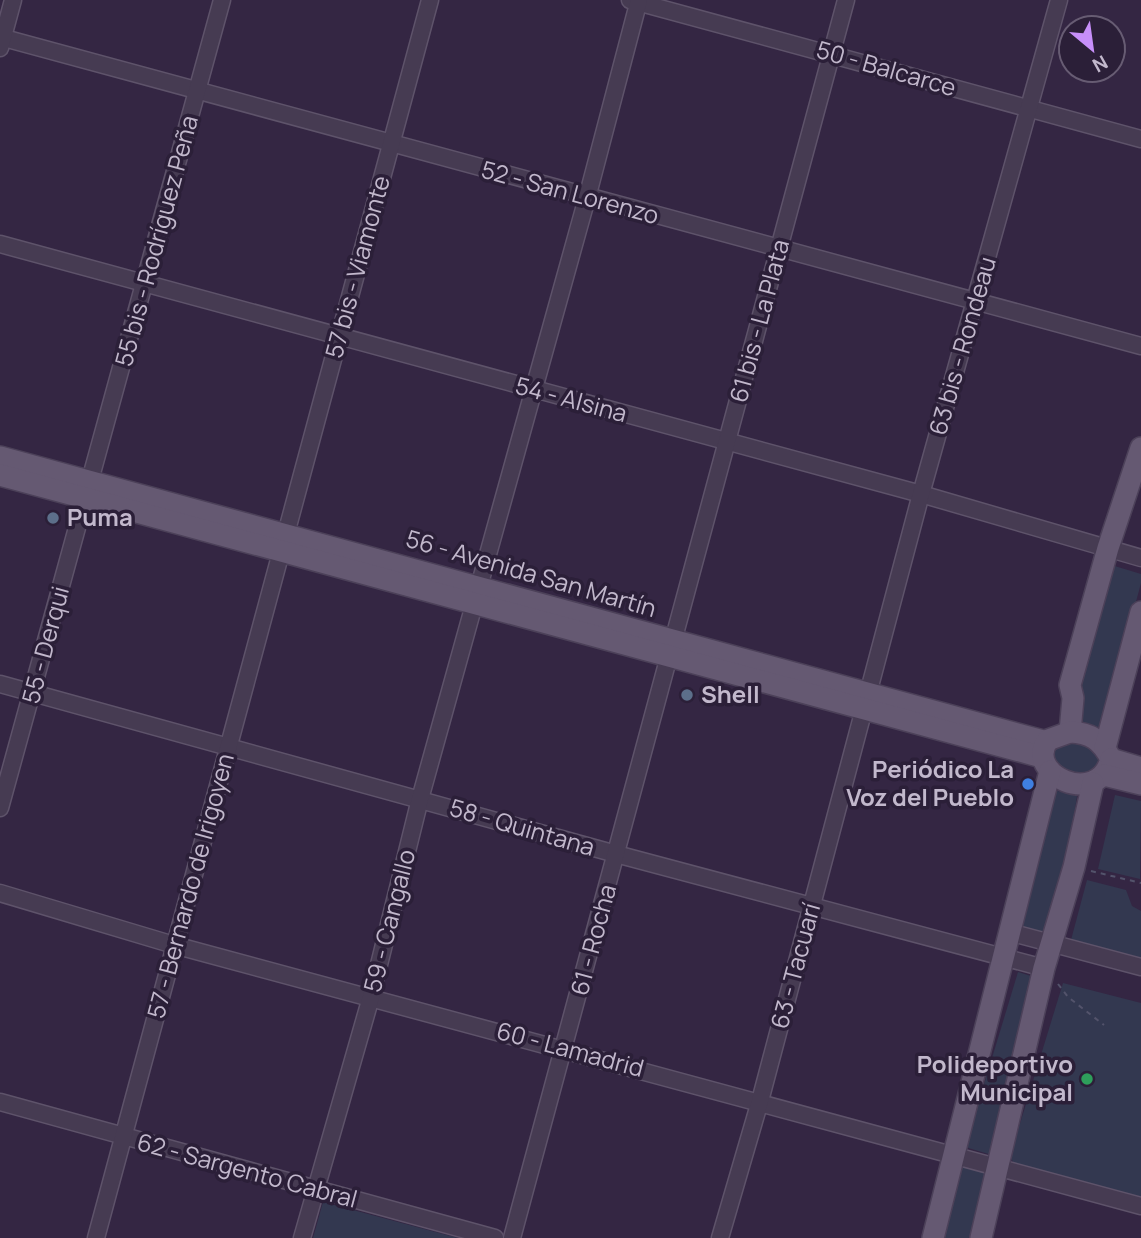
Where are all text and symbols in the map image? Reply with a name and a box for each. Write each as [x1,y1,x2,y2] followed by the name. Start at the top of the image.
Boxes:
[1057,14,1127,84] north arrow
[813,32,960,103] street label: 50 - Balcarce
[1088,49,1113,79] text: N
[106,112,205,370] street label: 55 bis - Rodríguez Peña
[478,152,663,231] street label: 52 - San Lorenzo
[316,172,397,362] street label: 57 bis - Viamonte
[721,235,796,406] street label: 61 bis - La Plata
[920,253,1003,439] street label: 63 bis - Rondeau
[512,368,631,429] street label: 54 - Alsina
[67,500,133,533] place label: Puma
[45,510,61,526] marker: Puma
[402,521,660,624] street label: 56 - Avenida San Martín
[13,582,76,707] street label: 55 - Derqui
[701,677,760,710] place label: Shell
[679,687,695,703] marker: Shell
[138,749,241,1022] street label: 57 - Bernardo de Irigoyen
[846,752,1014,813] place label: Periódico La Voz del Pueblo
[1020,776,1036,792] marker: Periódico La Voz del Pueblo
[446,790,599,863] street label: 58 - Quintana
[355,846,422,996] street label: 59 - Cangallo
[562,880,623,999] street label: 61 - Rocha
[762,899,827,1032] street label: 63 - Tacuarí
[493,1013,648,1084] street label: 60 - Lamadrid
[917,1047,1073,1108] place label: Polideportivo Municipal
[1079,1071,1095,1087] marker: Polideportivo Municipal
[134,1124,361,1215] street label: 62 - Sargento Cabral

